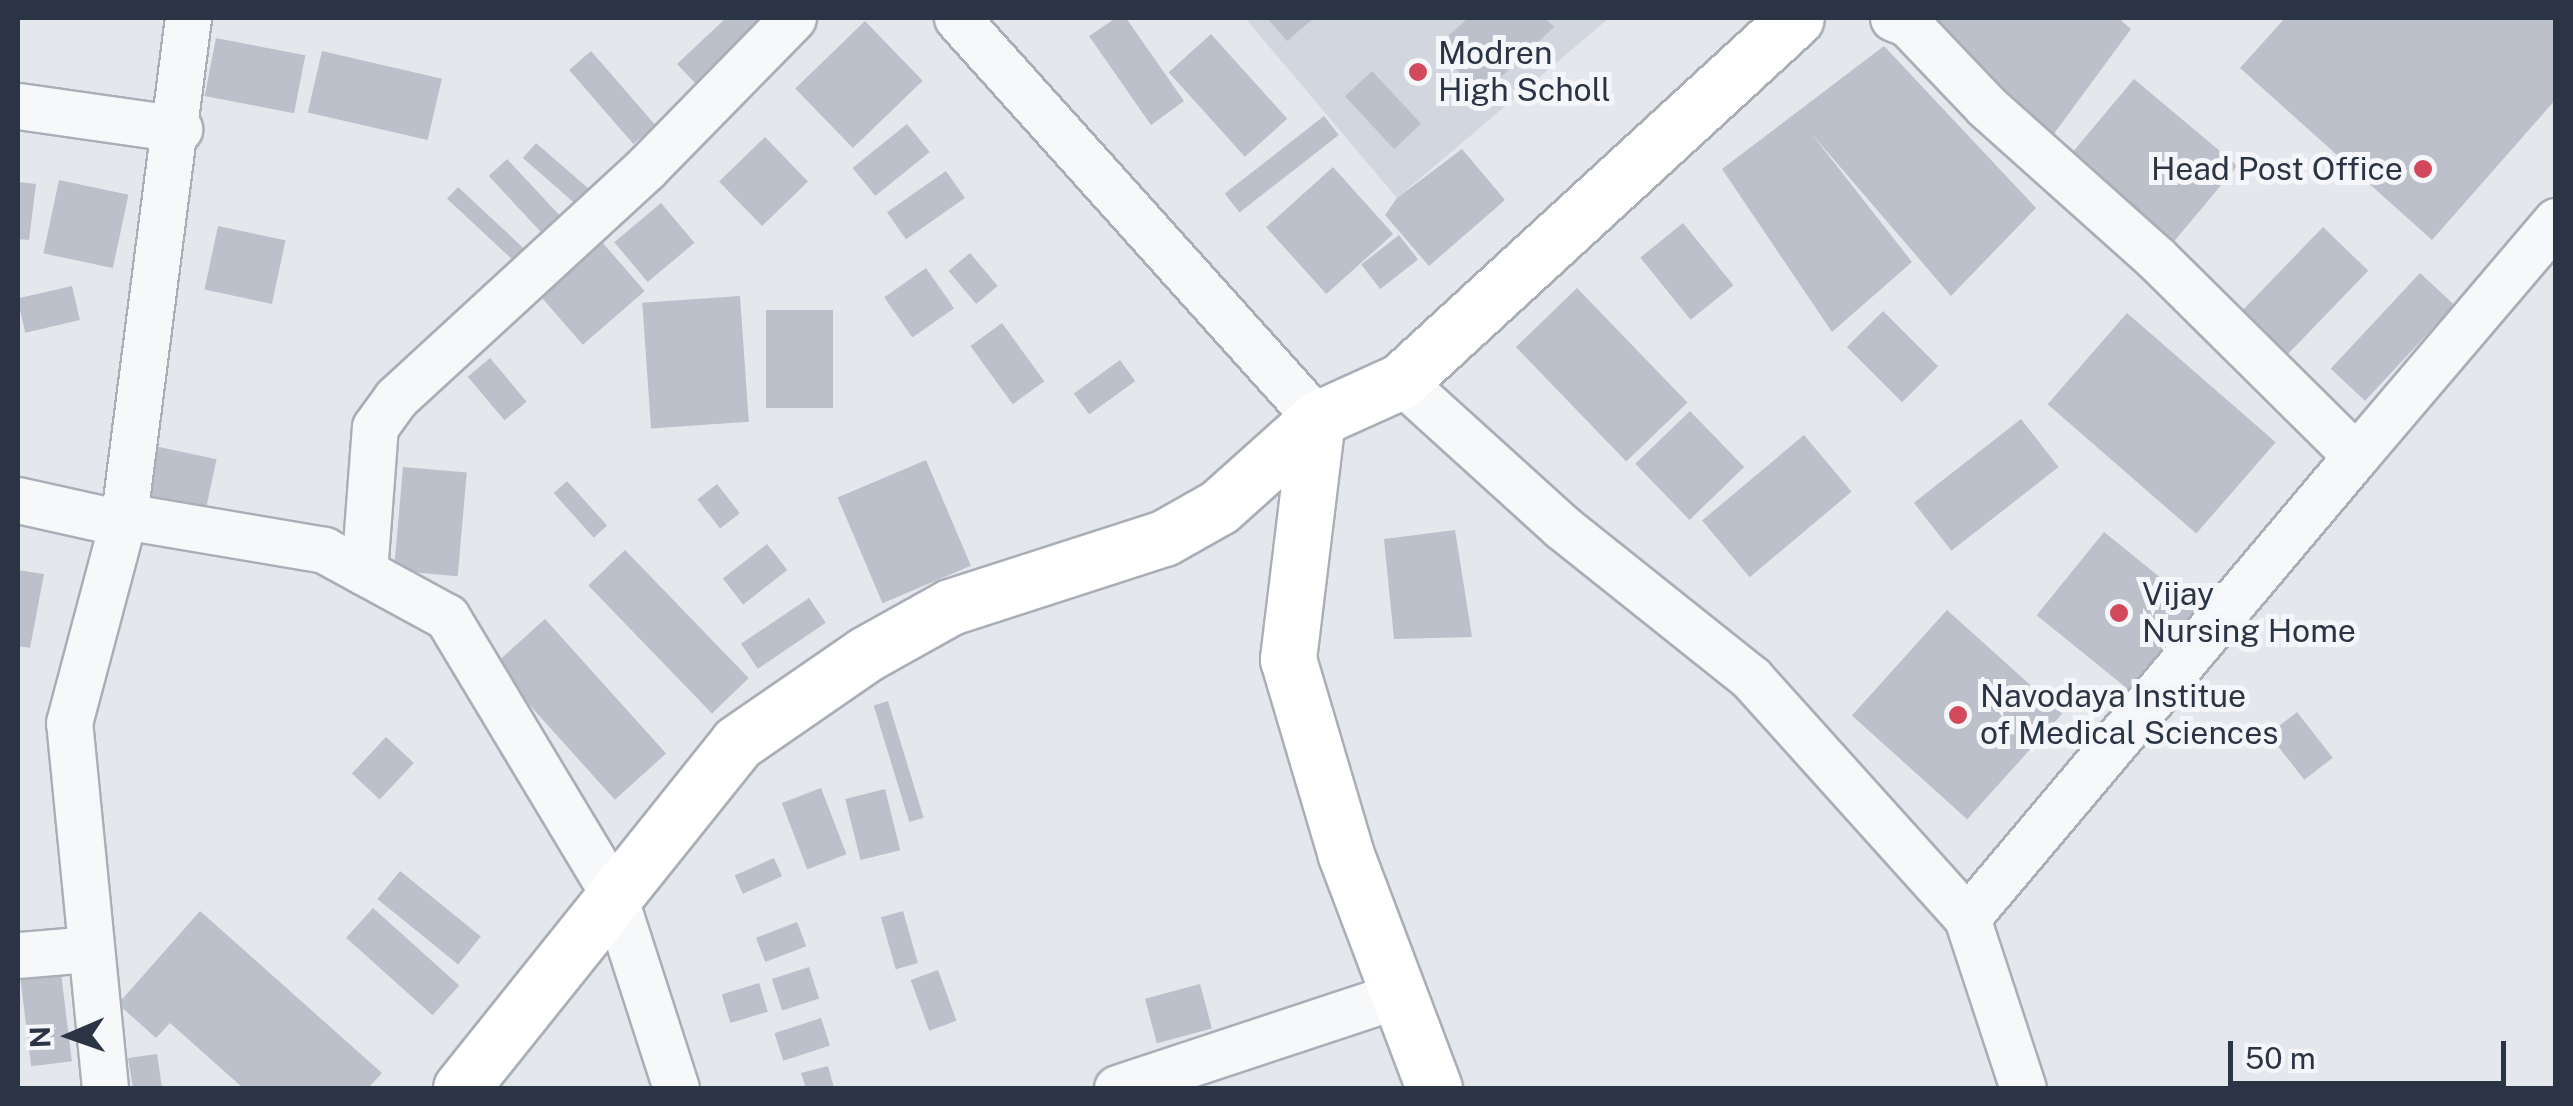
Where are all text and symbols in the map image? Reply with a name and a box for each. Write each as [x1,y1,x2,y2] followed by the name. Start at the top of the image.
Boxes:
[1438,35,1611,110] place label: Modren High Scholl
[1407,61,1429,83] marker: Modren High Scholl
[2151,150,2403,188] place label: Head Post Office
[2412,158,2434,180] marker: Head Post Office
[2142,576,2356,651] place label: Vijay Nursing Home
[2106,600,2132,626] marker: Vijay Nursing Home
[1980,678,2278,753] place label: Navodaya Institue of Medical Sciences
[1945,702,1971,728] marker: Navodaya Institue of Medical Sciences
[20,986,120,1086] north arrow
[2233,1021,2510,1083] scale bar
[23,1026,56,1049] text: N
[2245,1040,2316,1076] text: 50 m

